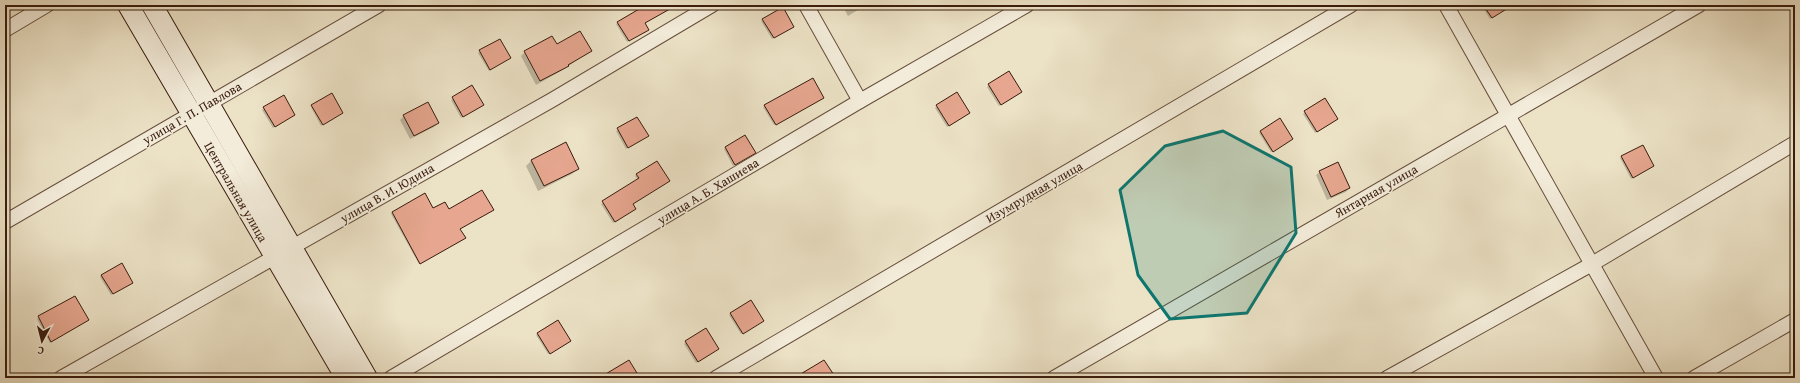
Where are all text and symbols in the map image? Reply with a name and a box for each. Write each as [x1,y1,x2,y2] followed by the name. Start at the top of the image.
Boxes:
[138,76,246,150] street label: улица Г. П. Павлова
[200,138,273,246] street label: Центральная улица
[653,153,763,229] street label: улица А. Б. Хашиева
[982,156,1087,228] street label: Изумрудная улица
[336,158,438,228] street label: улица В. И. Юдина
[1330,159,1422,223] street label: Янтарная улица
[22,321,62,361] north arrow
[37,343,45,359] text: С

